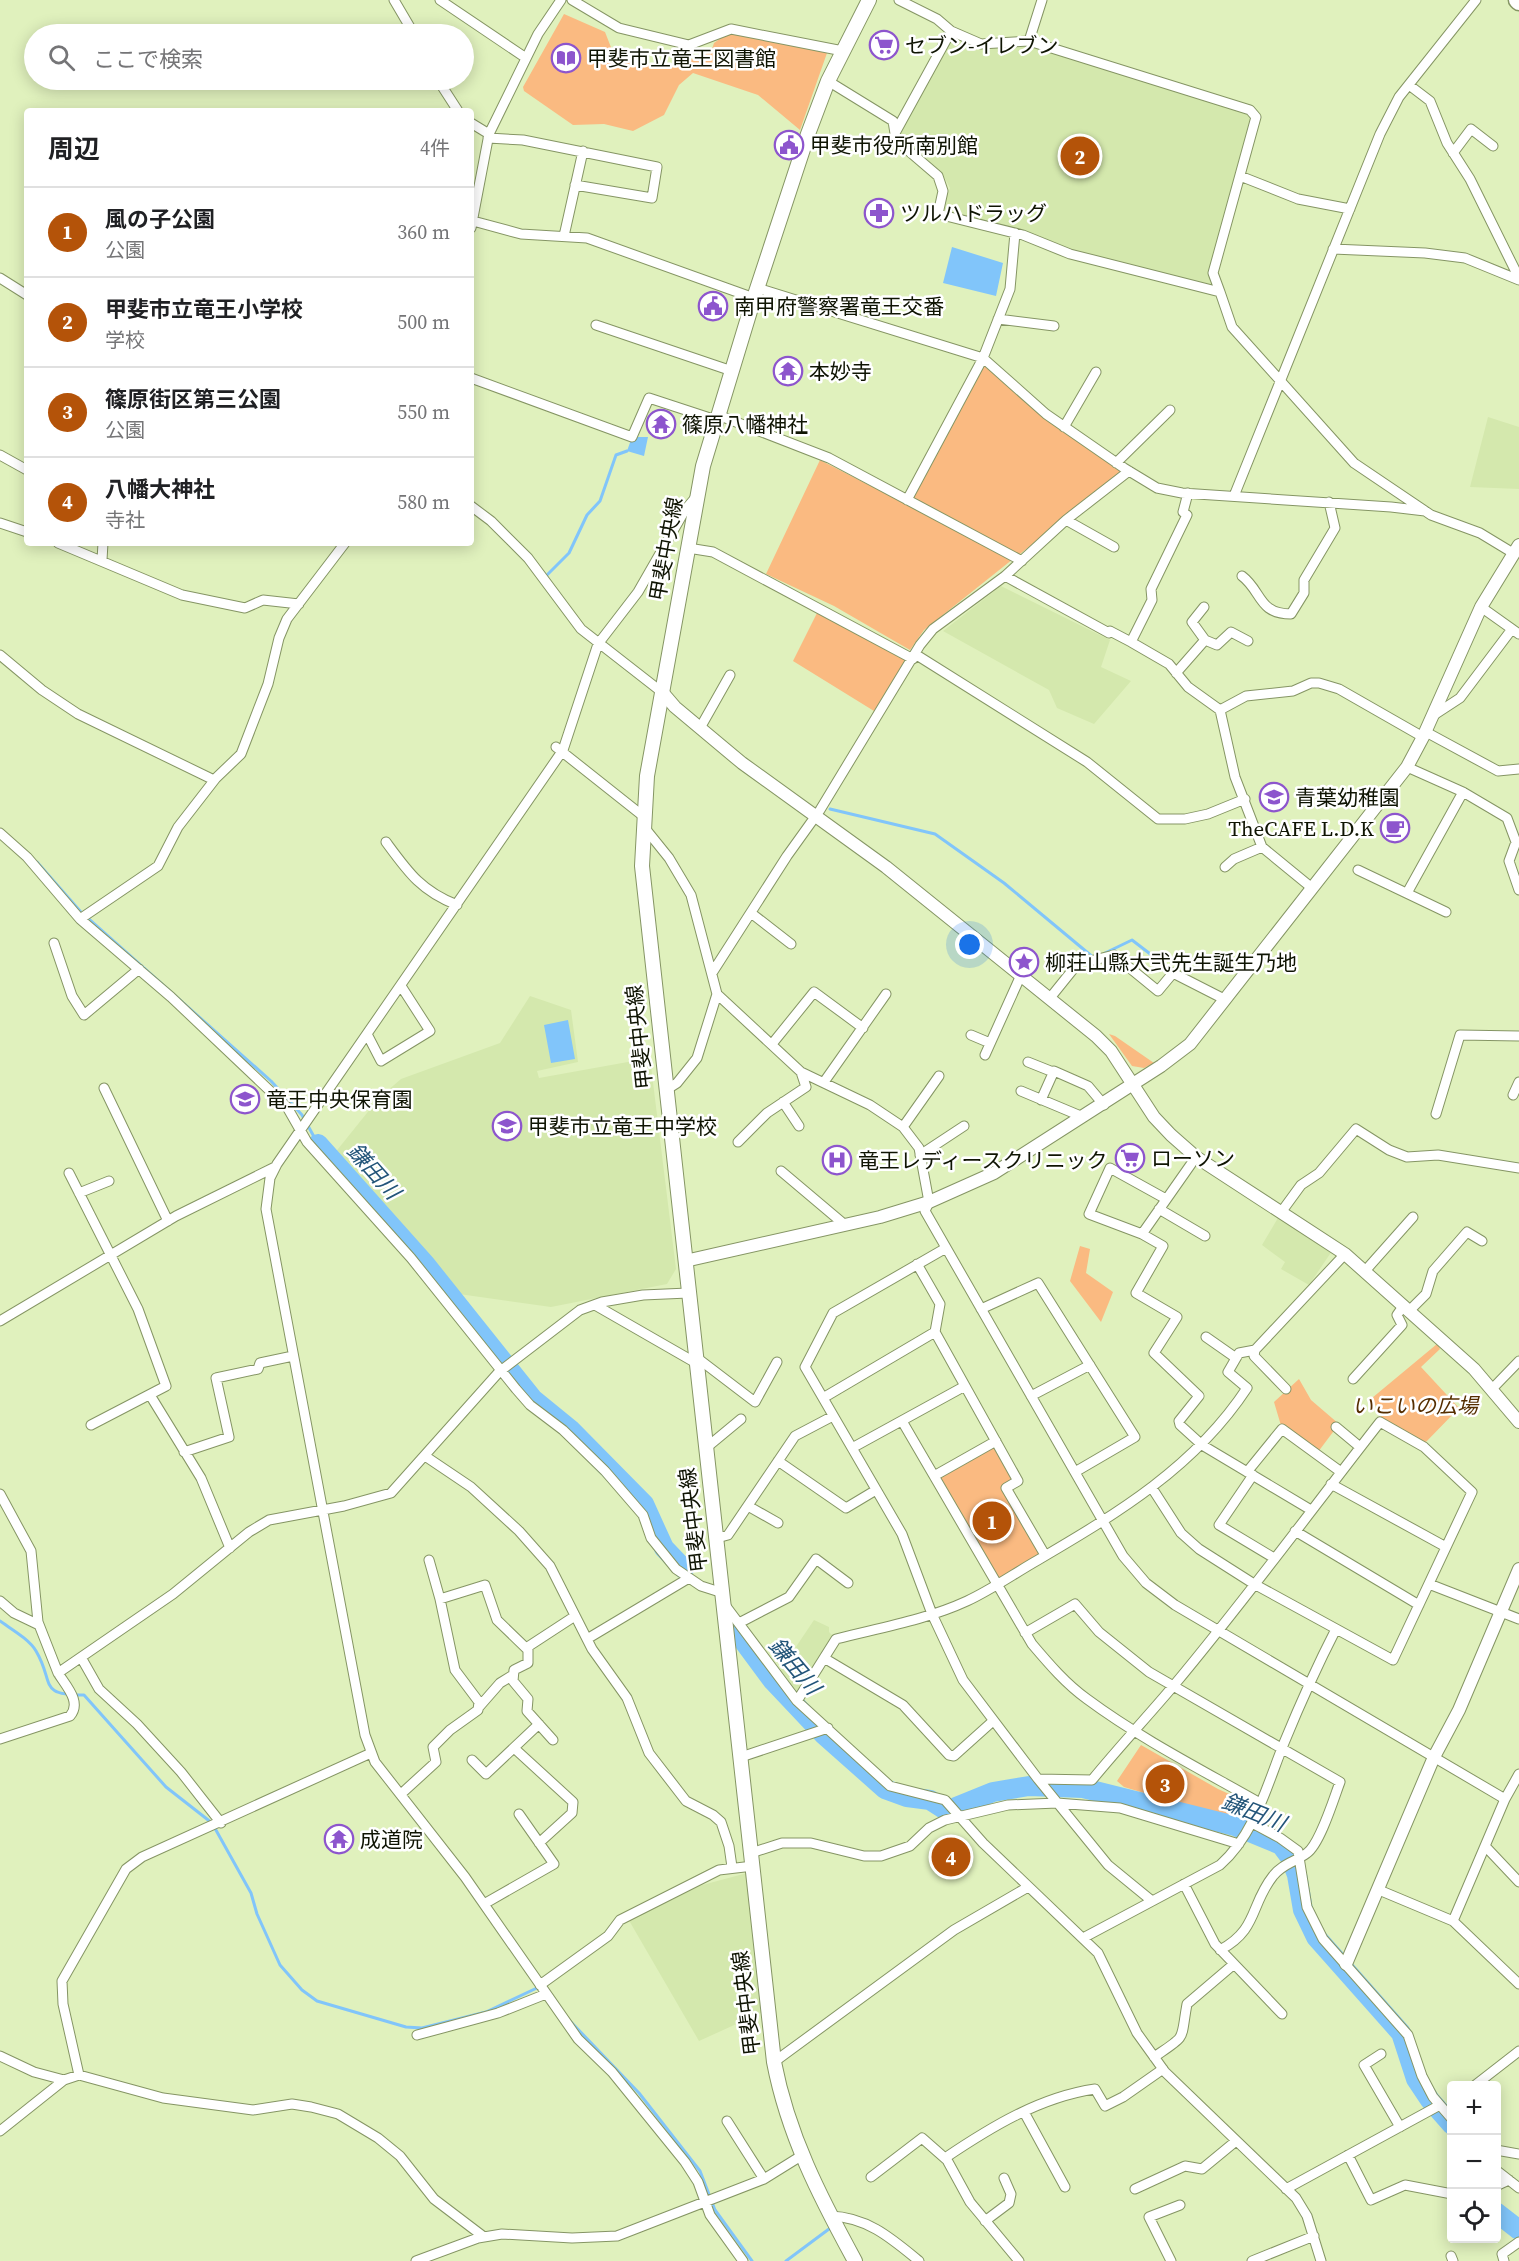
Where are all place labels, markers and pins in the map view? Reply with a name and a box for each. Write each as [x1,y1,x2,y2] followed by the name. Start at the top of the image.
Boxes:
[868,29,900,61] supermarket icon: セブン-イレブン
[905,31,1059,60] place label: セブン-イレブン
[550,42,582,74] library icon: 甲斐市立竜王図書館
[587,44,776,73] place label: 甲斐市立竜王図書館
[773,129,805,161] public building icon: 甲斐市役所南別館
[810,131,978,160] place label: 甲斐市役所南別館
[1060,134,1100,178] pin: 2
[863,197,895,229] pharmacy icon: ツルハドラッグ
[900,199,1047,228] place label: ツルハドラッグ
[697,290,729,322] public building icon: 南甲府警察署竜王交番
[734,292,944,321] place label: 南甲府警察署竜王交番
[772,355,804,387] temple icon: 本妙寺
[809,357,872,386] place label: 本妙寺
[645,408,677,440] temple icon: 篠原八幡神社
[682,410,808,439] place label: 篠原八幡神社
[1258,781,1290,813] school or university icon: 青葉幼稚園
[1295,783,1400,812] place label: 青葉幼稚園
[1379,812,1411,844] cafe icon: TheCAFE L.D.K
[1228,814,1374,843] place label: TheCAFE L.D.K
[1008,946,1040,978] place icon: 柳荘山縣大弐先生誕生乃地
[1045,948,1297,977] place label: 柳荘山縣大弐先生誕生乃地
[229,1083,261,1115] school or university icon: 竜王中央保育園
[266,1085,413,1114] place label: 竜王中央保育園
[491,1110,523,1142] school or university icon: 甲斐市立竜王中学校
[528,1112,717,1141] place label: 甲斐市立竜王中学校
[1114,1142,1146,1174] supermarket icon: ローソン
[821,1144,853,1176] hospital icon: 竜王レディースクリニック
[1151,1144,1235,1173] place label: ローソン
[858,1146,1107,1175] place label: 竜王レディースクリニック
[972,1498,1012,1544] pin: 1
[1146,1762,1184,1806] pin: 3
[323,1823,355,1855] temple icon: 成道院
[360,1825,423,1854] place label: 成道院
[932,1834,970,1880] pin: 4

